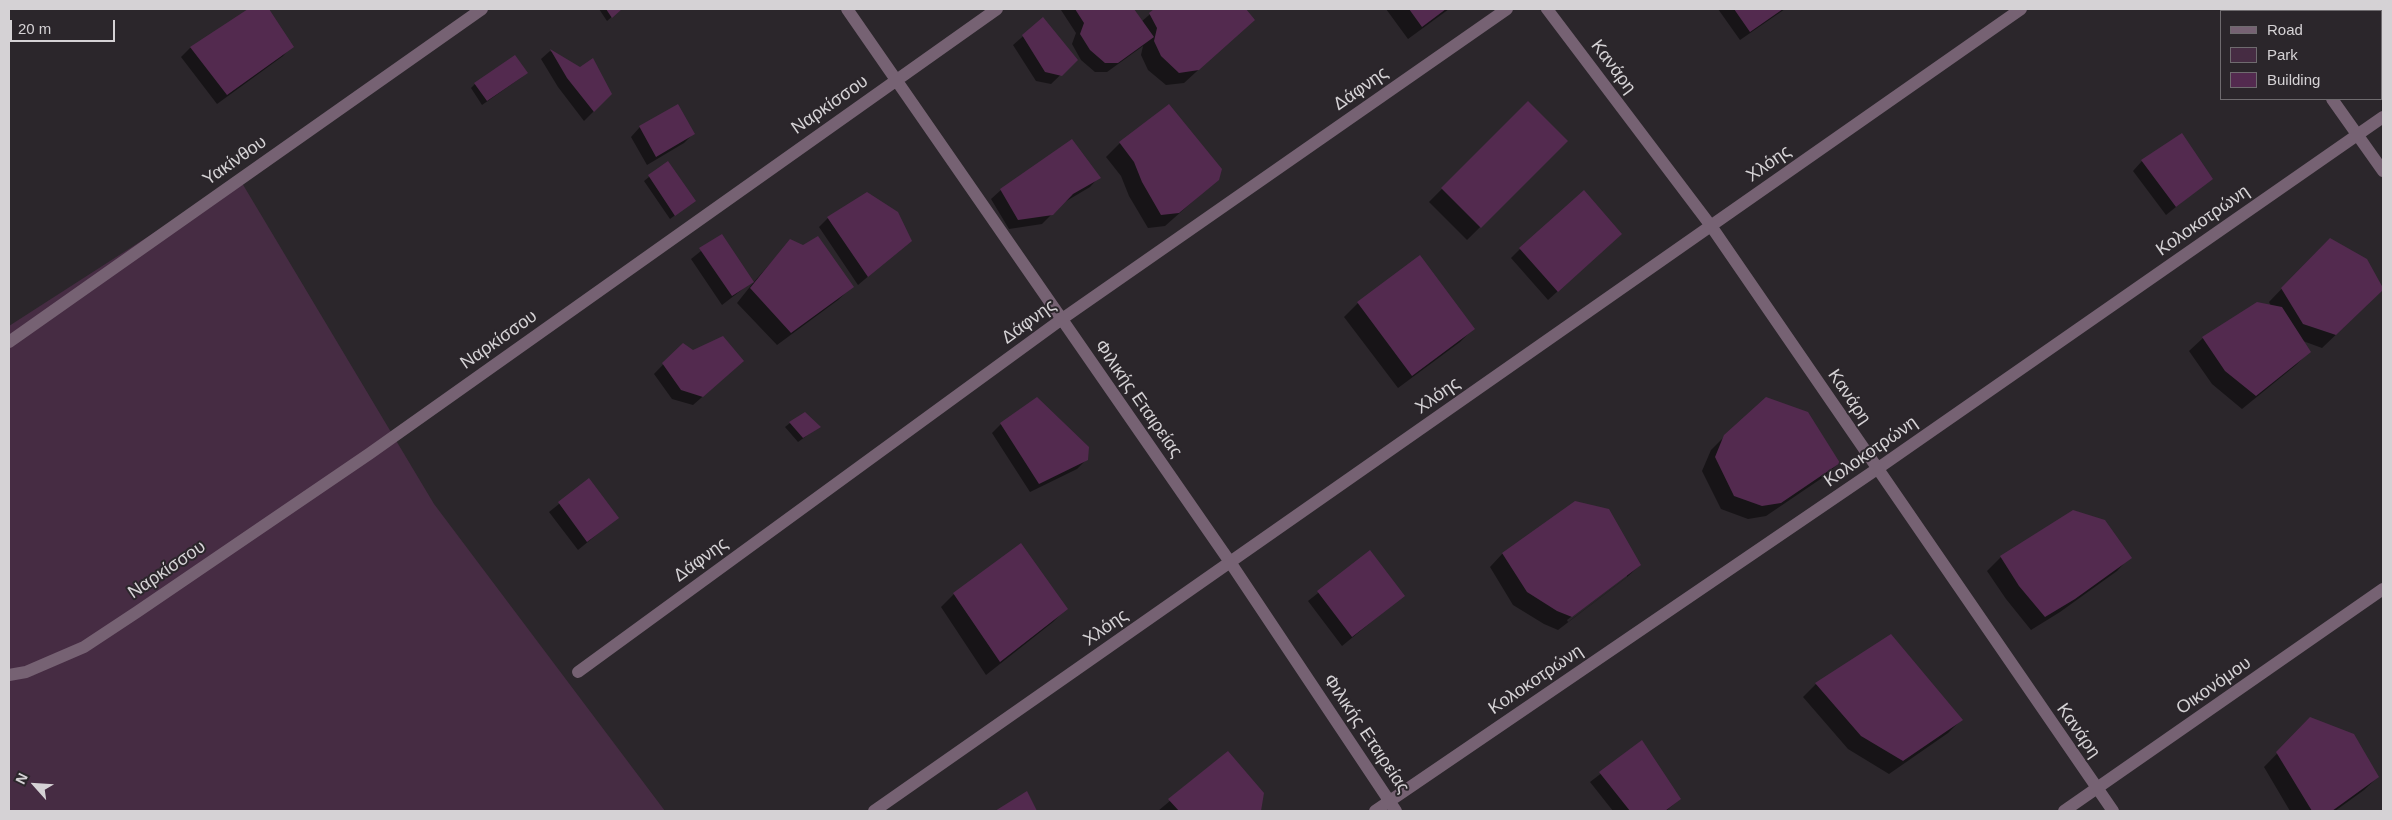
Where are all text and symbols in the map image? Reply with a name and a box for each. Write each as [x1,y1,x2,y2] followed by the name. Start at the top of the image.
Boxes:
[12,10,118,42] scale bar
[2220,10,2382,100] legend
[18,20,51,37] text: 20 m
[2267,21,2303,38] text: Road
[1586,36,1640,98] street label: Κανάρη
[2267,46,2298,63] text: Park
[1329,62,1393,116] street label: Δάφνης
[787,71,873,139] street label: Ναρκίσσου
[2267,71,2320,88] text: Building
[199,131,271,191] street label: Υακίνθου
[1743,141,1795,187] street label: Χλόης
[2152,181,2254,261] street label: Κολοκοτρώνη
[998,295,1060,349] street label: Δάφνης
[456,306,542,374] street label: Ναρκίσσου
[1089,336,1187,462] street label: Φιλικής Εταιρείας
[1823,365,1875,429] street label: Κανάρη
[1412,373,1464,419] street label: Χλόης
[1820,412,1922,492] street label: Κολοκοτρώνη
[670,533,732,587] street label: Δάφνης
[124,536,210,604] street label: Ναρκίσσου
[1080,605,1132,651] street label: Χλόης
[1485,641,1587,719] street label: Κολοκοτρώνη
[2173,652,2255,720] street label: Οικονόμου
[1318,670,1414,798] street label: Φιλικής Εταιρείας
[2051,699,2105,763] street label: Κανάρη
[10,760,60,810] north arrow
[12,770,31,786] text: N

